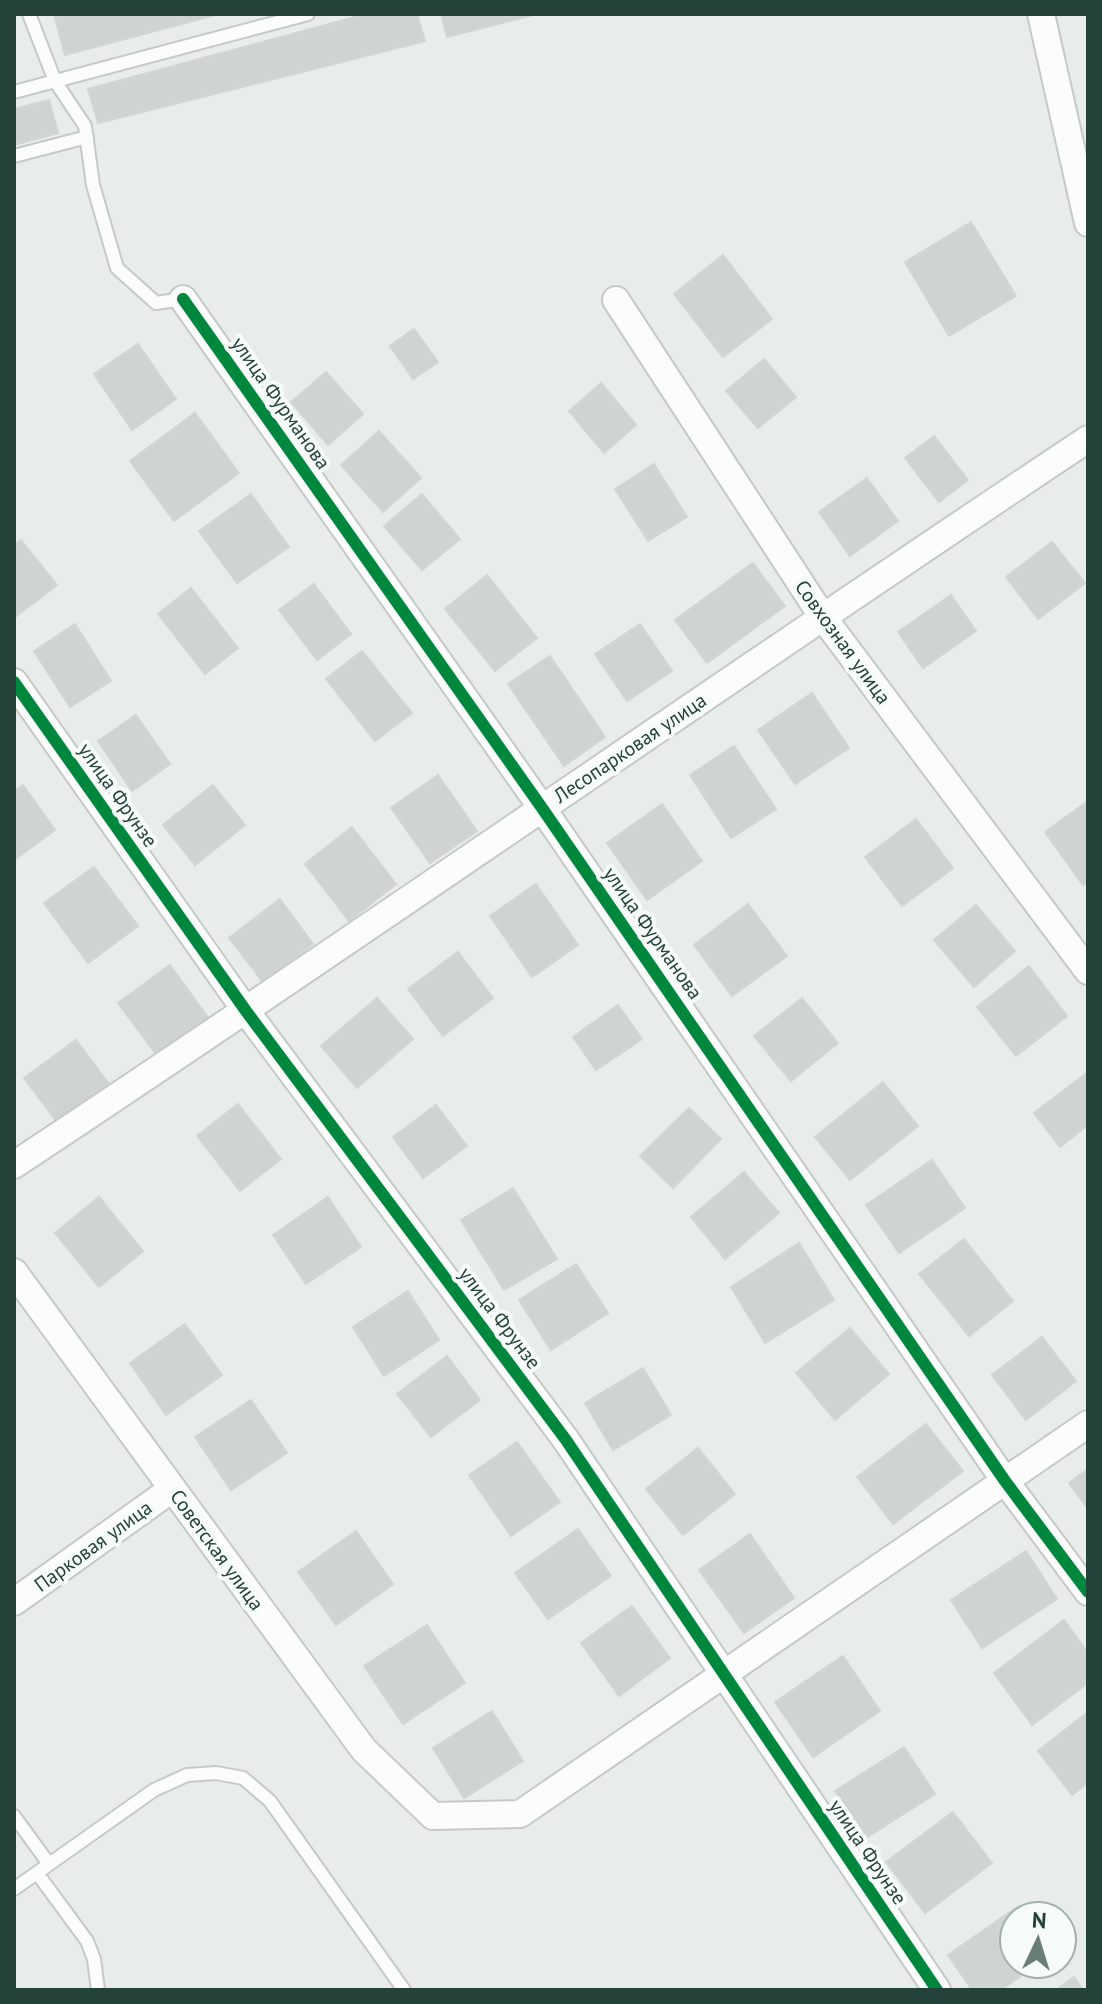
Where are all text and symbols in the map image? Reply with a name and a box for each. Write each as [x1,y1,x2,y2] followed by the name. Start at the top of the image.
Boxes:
[226,332,336,474] street label: улица Фурманова
[789,575,897,709] street label: Совхозная улица
[548,687,711,809] street label: Лесопарковая улица
[72,738,164,852] street label: улица Фрунзе
[598,862,708,1004] street label: улица Фурманова
[453,1262,547,1374] street label: улица Фрунзе
[164,1484,270,1616] street label: Советская улица
[29,1494,157,1598] street label: Парковая улица
[823,1794,913,1910] street label: улица Фрунзе
[998,1900,1078,1980] north arrow
[1031,1906,1048,1935] text: N

